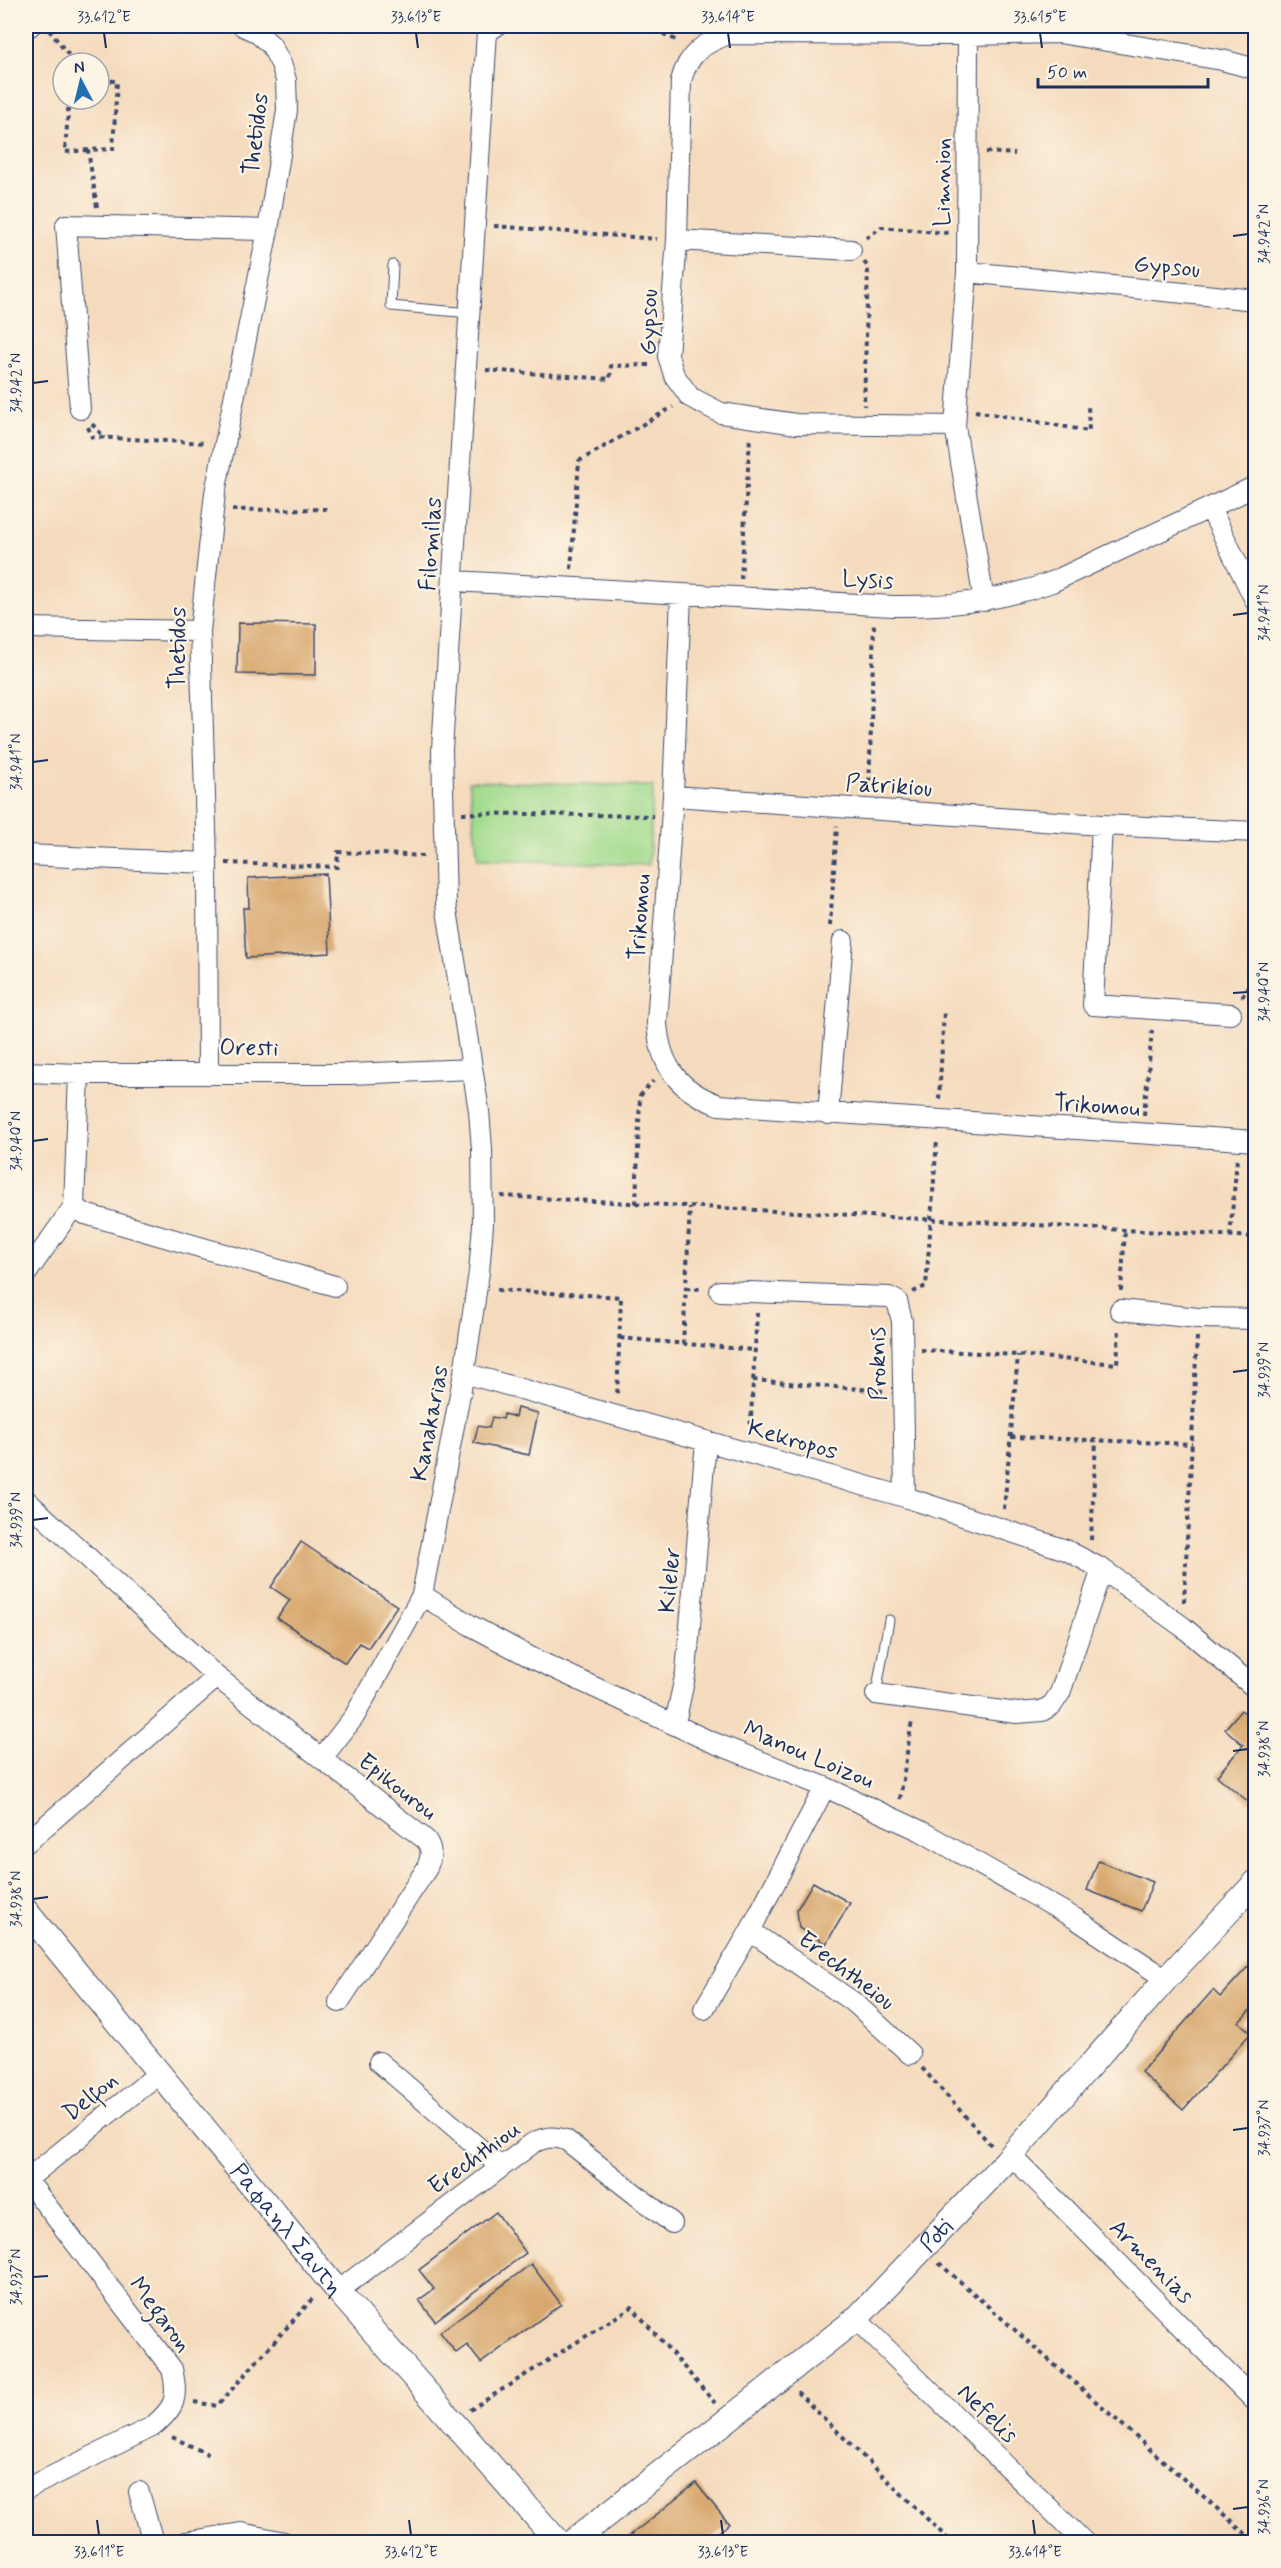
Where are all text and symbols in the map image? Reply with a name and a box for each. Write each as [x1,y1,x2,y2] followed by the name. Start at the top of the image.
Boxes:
[77,8,131,28] text: 33.612°E
[391,8,442,28] text: 33.613°E
[701,8,755,28] text: 33.614°E
[1014,8,1067,28] text: 33.615°E
[51,51,111,111] north arrow
[1038,51,1208,89] scale bar
[73,57,86,79] text: N
[1047,61,1087,85] text: 50 m
[236,91,277,177] street label: Thetidos
[928,138,959,226] street label: Limnion
[1255,204,1275,264] text: 34.942°N
[1132,249,1201,286] street label: Gypsou
[633,288,666,356] street label: Gypsou
[7,353,27,413] text: 34.942°N
[413,496,450,592] street label: Filomilas
[841,564,895,597] street label: Lysis
[1255,585,1275,641] text: 34.941°N
[162,606,195,690] street label: Thetidos
[7,734,27,790] text: 34.941°N
[844,768,933,805] street label: Patrikiou
[622,873,659,961] street label: Trikomou
[1255,962,1275,1022] text: 34.940°N
[219,1032,279,1065] street label: Oresti
[1053,1088,1141,1125] street label: Trikomou
[7,1111,27,1171] text: 34.940°N
[862,1327,895,1401] street label: Proknis
[1255,1342,1275,1398] text: 34.939°N
[404,1362,457,1484] street label: Kanakarias
[744,1413,841,1468] street label: Kekropos
[7,1492,27,1548] text: 34.939°N
[652,1546,689,1614] street label: Kileler
[738,1714,879,1797] street label: Manou Loizou
[1255,1721,1275,1777] text: 34.938°N
[351,1747,443,1828] street label: Epikourou
[7,1871,27,1927] text: 34.938°N
[791,1925,901,2018] street label: Erechtheiou
[57,2065,126,2131] street label: Delfon
[1255,2100,1275,2156] text: 34.937°N
[422,2114,527,2202] street label: Erechthiou
[223,2157,350,2303] street label: Ραφαηλ Σαντη
[913,2212,960,2260] street label: Poti
[1102,2213,1200,2312] street label: Armenias
[7,2249,27,2305] text: 34.937°N
[119,2271,198,2361] street label: Megaron
[950,2378,1024,2451] street label: Nefelis
[1255,2479,1275,2535] text: 34.936°N
[74,2543,124,2563] text: 33.611°E
[384,2543,438,2563] text: 33.612°E
[698,2543,749,2563] text: 33.613°E
[1008,2543,1062,2563] text: 33.614°E

